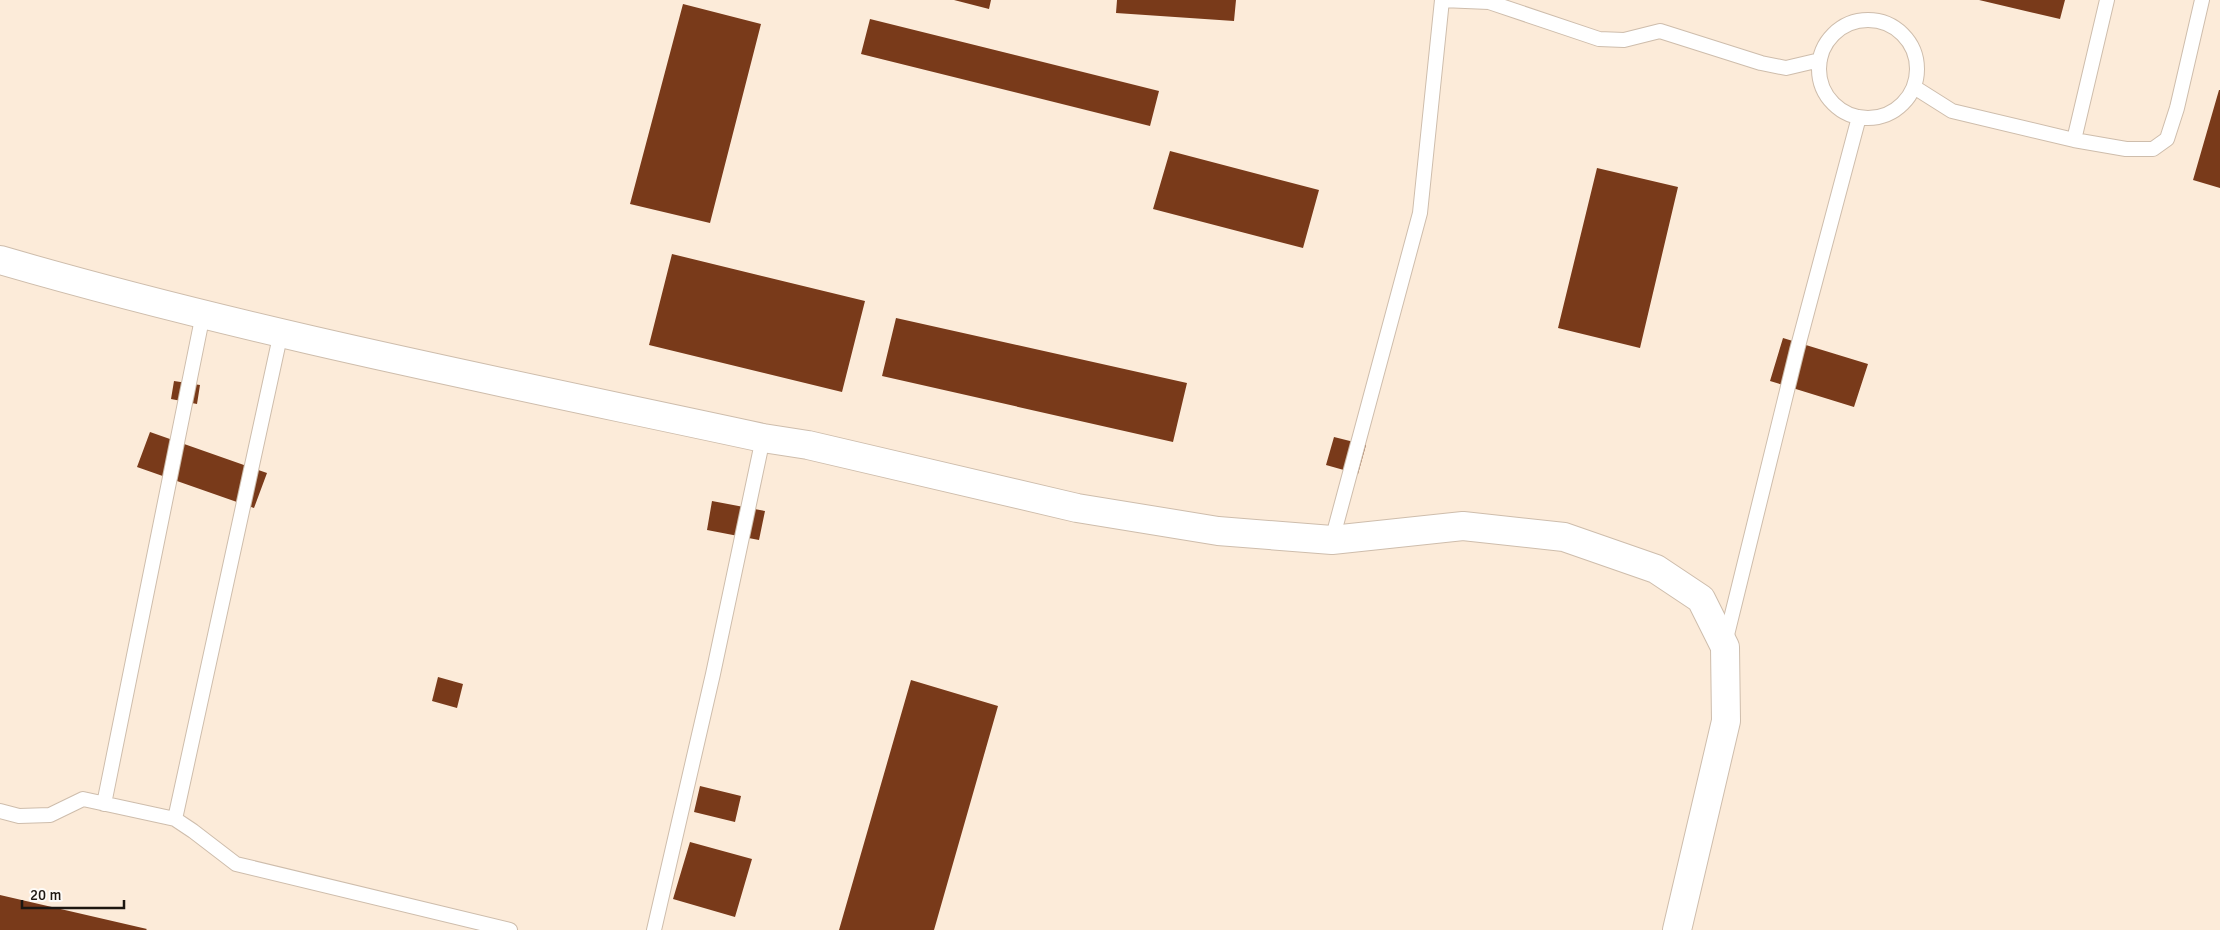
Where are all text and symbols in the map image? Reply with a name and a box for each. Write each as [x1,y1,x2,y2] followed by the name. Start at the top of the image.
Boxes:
[22,878,125,910] scale bar
[30,886,61,904] text: 20 m

